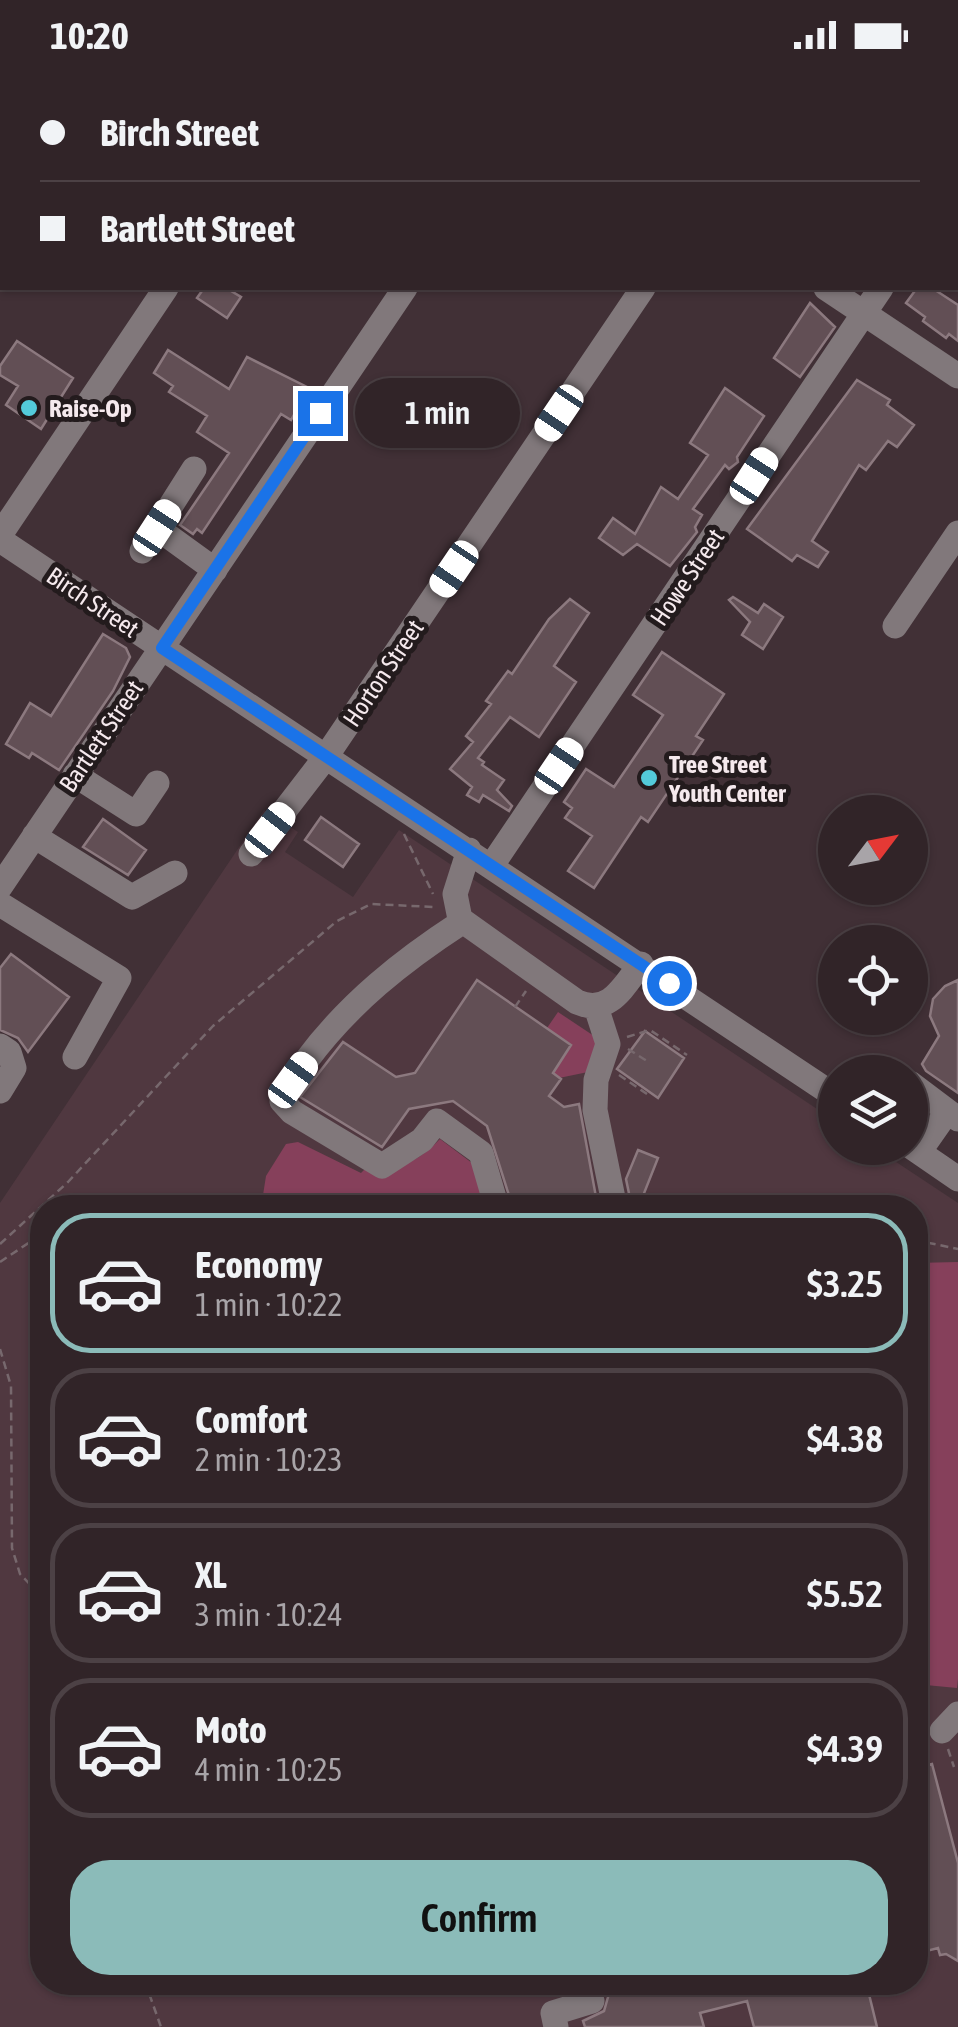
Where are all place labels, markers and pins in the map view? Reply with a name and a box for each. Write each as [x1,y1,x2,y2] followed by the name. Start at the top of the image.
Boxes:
[49,394,132,422] place label: Raise-Op
[18,397,40,419] marker: Raise-Op
[668,750,786,807] place label: Tree Street Youth Center
[638,767,660,789] marker: Tree Street Youth Center

